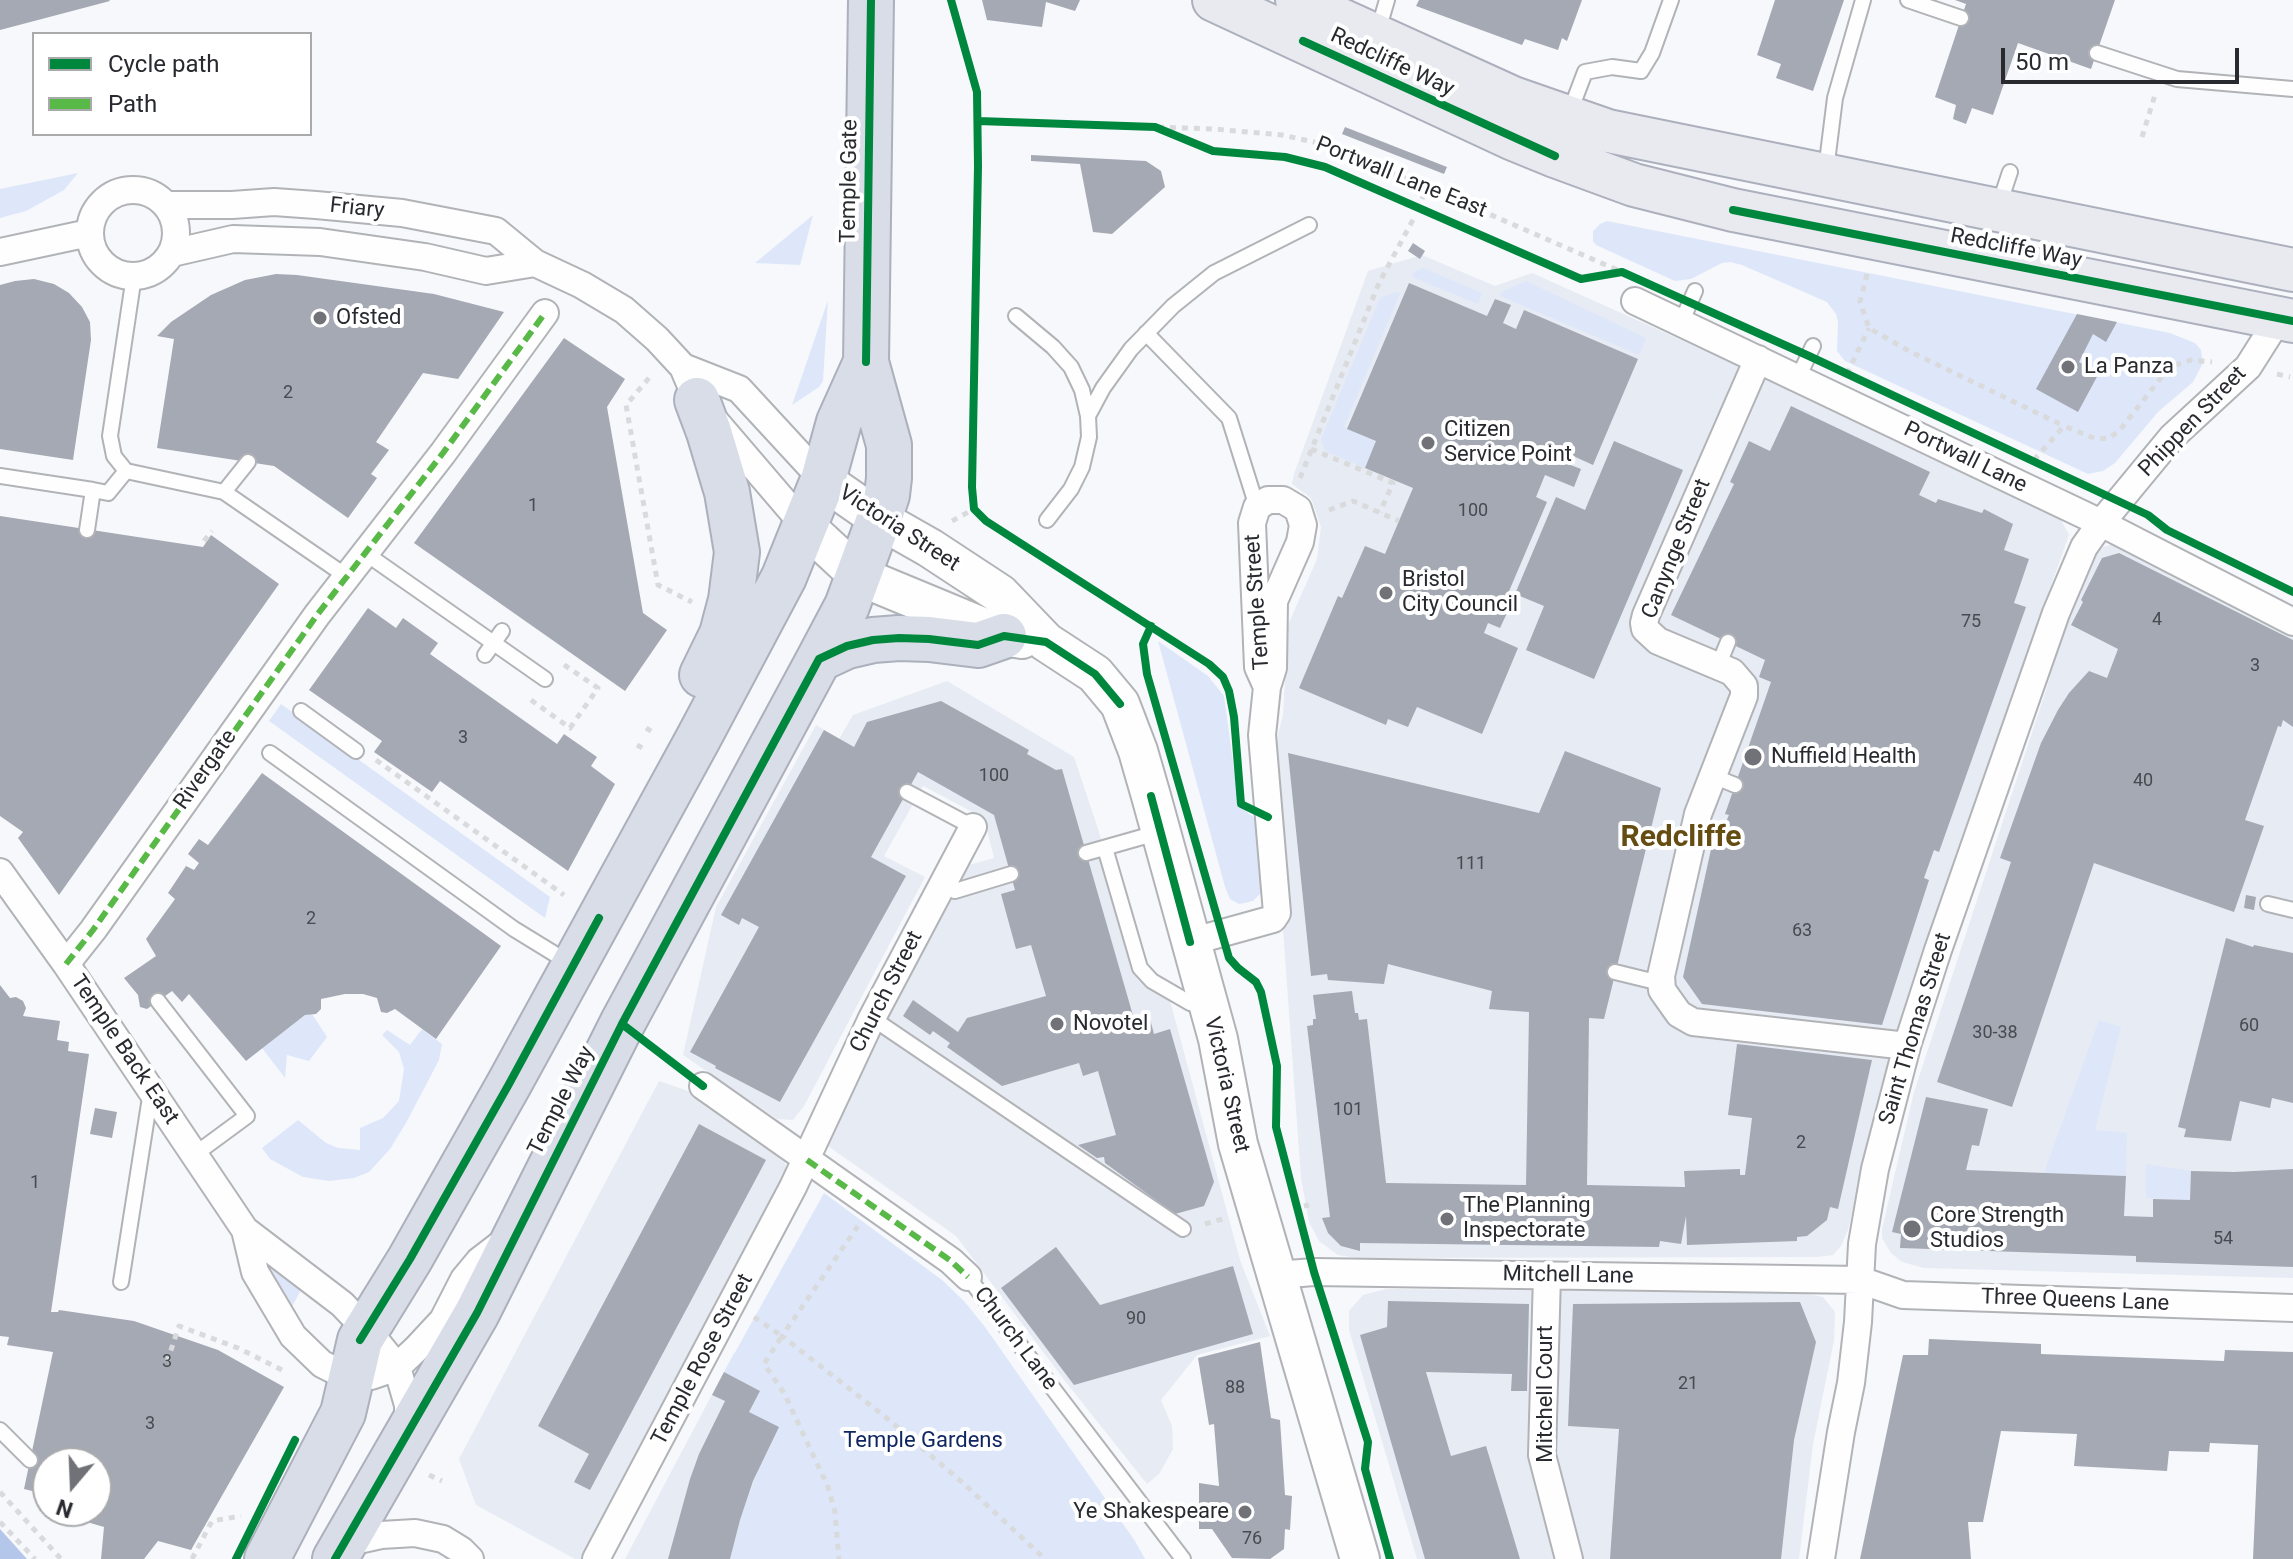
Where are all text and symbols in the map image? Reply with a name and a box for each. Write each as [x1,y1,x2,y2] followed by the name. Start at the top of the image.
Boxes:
[1326,23,1458,103] street label: Redcliffe Way
[32,32,312,136] legend
[2005,32,2243,82] scale bar
[2015,48,2069,76] text: 50 m
[108,50,220,78] text: Cycle path
[108,90,157,118] text: Path
[836,119,864,243] street label: Temple Gate
[1312,132,1490,224] street label: Portwall Lane East
[328,193,386,225] street label: Friary
[1948,223,2084,275] street label: Redcliffe Way
[336,305,401,331] place label: Ofsted
[311,309,329,327] marker: Ofsted
[2084,354,2174,380] place label: La Panza
[2059,358,2077,376] marker: La Panza
[2134,361,2252,483] street label: Phippen Street
[283,382,293,404] house number: 2
[1444,417,1572,468] place label: Citizen Service Point
[1899,417,2031,499] street label: Portwall Lane
[1419,434,1437,452] marker: Citizen Service Point
[1637,475,1717,623] street label: Canynge Street
[834,480,964,578] street label: Victoria Street
[528,495,538,517] house number: 1
[1458,500,1488,522] house number: 100
[1240,533,1276,671] street label: Temple Street
[1402,567,1518,618] place label: Bristol City Council
[1377,584,1395,602] marker: Bristol City Council
[2152,609,2162,631] house number: 4
[1961,611,1981,633] house number: 75
[2250,655,2260,677] house number: 3
[169,725,243,815] street label: Rivergate
[458,727,468,749] house number: 3
[1771,744,1916,770] place label: Nuffield Health
[1742,746,1764,768] marker: Nuffield Health
[979,765,1009,787] house number: 100
[2133,770,2153,792] house number: 40
[1620,820,1742,856] district label: Redcliffe
[1456,853,1486,875] house number: 111
[306,908,316,930] house number: 2
[1792,920,1812,942] house number: 63
[845,927,929,1057] street label: Church Street
[1874,930,1958,1128] street label: Saint Thomas Street
[64,970,184,1130] street label: Temple Back East
[1073,1011,1148,1037] place label: Novotel
[1198,1014,1254,1156] street label: Victoria Street
[1048,1015,1066,1033] marker: Novotel
[2239,1015,2259,1037] house number: 60
[1972,1022,2018,1044] house number: 30-38
[523,1042,601,1160] street label: Temple Way
[1333,1099,1363,1121] house number: 101
[1796,1132,1806,1154] house number: 2
[30,1172,40,1194] house number: 1
[1463,1193,1591,1244] place label: The Planning Inspectorate
[1930,1203,2064,1254] place label: Core Strength Studios
[1438,1210,1456,1228] marker: The Planning Inspectorate
[1901,1218,1923,1240] marker: Core Strength Studios
[2213,1228,2233,1250] house number: 54
[1502,1262,1634,1290] street label: Mitchell Lane
[647,1270,759,1450] street label: Temple Rose Street
[968,1282,1062,1396] street label: Church Lane
[1980,1285,2170,1317] street label: Three Queens Lane
[1126,1308,1146,1330] house number: 90
[1533,1325,1559,1463] street label: Mitchell Court
[162,1351,172,1373] house number: 3
[1678,1373,1698,1395] house number: 21
[1225,1377,1245,1399] house number: 88
[145,1413,155,1435] house number: 3
[843,1428,1003,1454] park label: Temple Gardens
[32,1447,112,1527] north arrow
[53,1494,76,1523] text: N
[1073,1499,1229,1525] place label: Ye Shakespeare
[1236,1503,1254,1521] marker: Ye Shakespeare
[1242,1528,1262,1550] house number: 76

